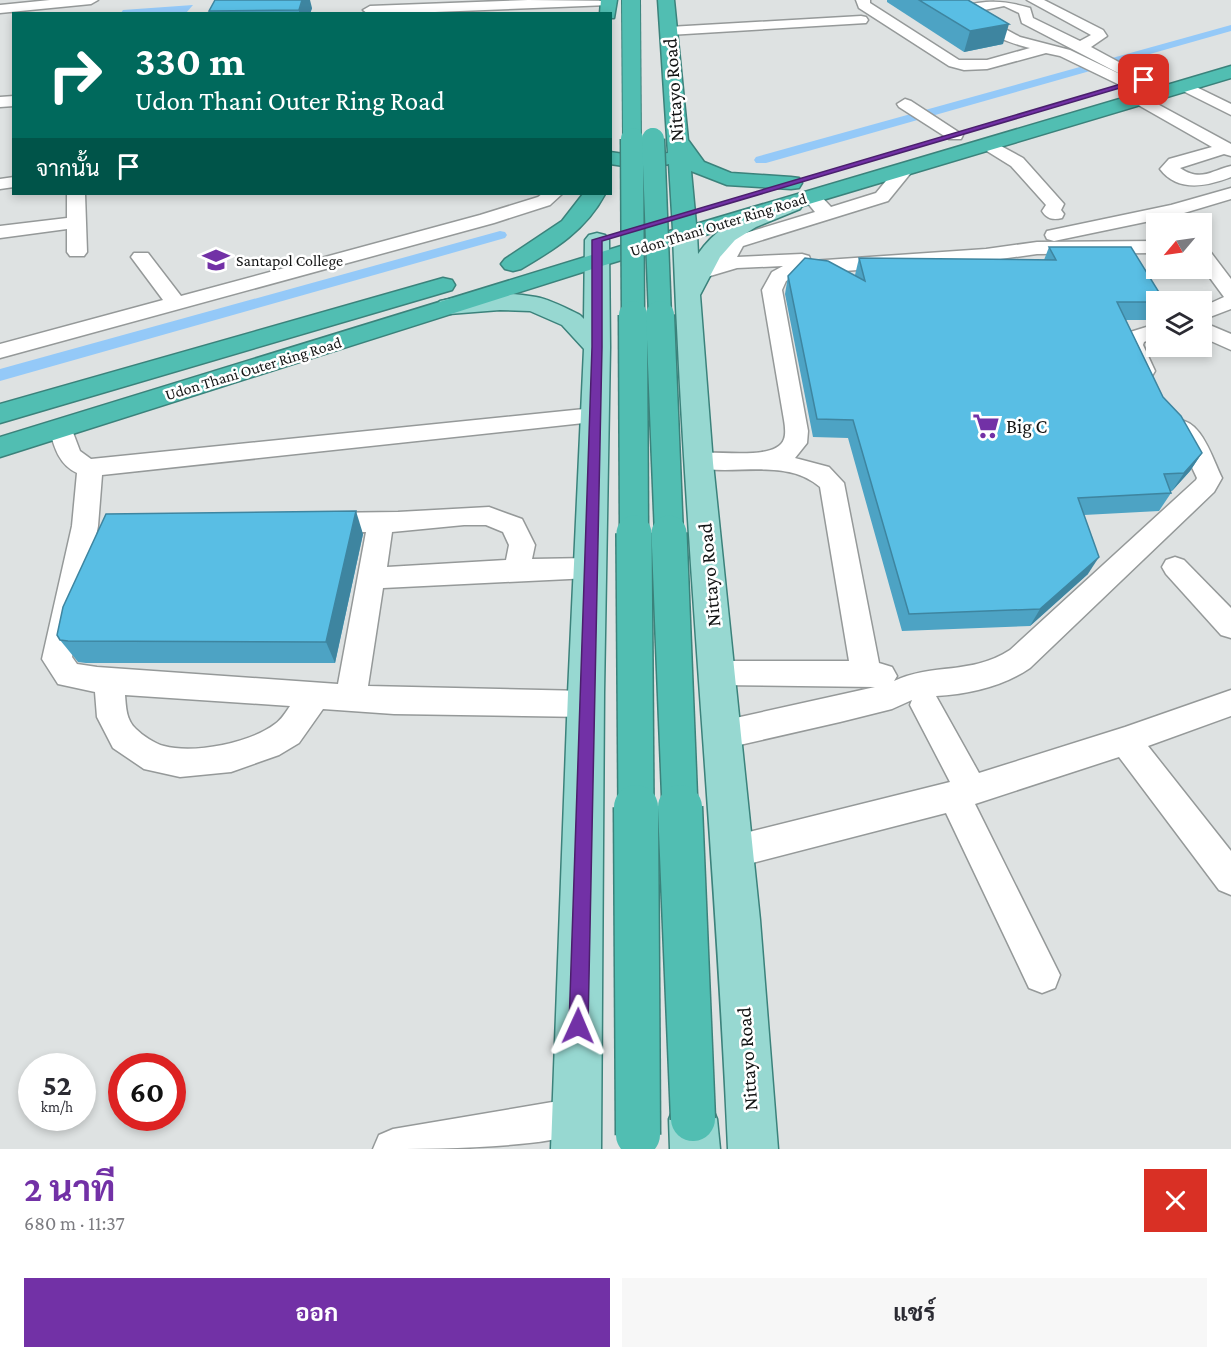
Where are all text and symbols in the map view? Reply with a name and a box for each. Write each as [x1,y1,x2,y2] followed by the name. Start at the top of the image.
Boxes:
[36,36,114,114] icon: right
[135,37,245,84] text: 330 m
[658,37,689,143] street label: Nittayo Road
[1118,54,1169,105] pin
[1127,63,1160,96] icon: arrive
[135,86,445,116] text: Udon Thani Outer Ring Road
[112,150,145,183] icon: arrive
[36,156,100,181] text: จากนั้น
[628,189,809,260] street label: Udon Thani Outer Ring Road
[1146,213,1212,279] north arrow
[1146,213,1212,357] map controls
[201,245,231,275] school or university icon: Santapol College
[236,252,343,270] place label: Santapol College
[1146,291,1212,357] button: layers
[163,333,344,404] street label: Udon Thani Outer Ring Road
[971,411,1001,441] supermarket icon: Big C
[1006,415,1048,438] place label: Big C
[693,522,725,628] street label: Nittayo Road
[546,994,610,1058] position arrow
[732,1006,763,1112] street label: Nittayo Road
[108,1053,186,1131] speed limit sign: 60
[42,1068,72,1101] text: 52
[41,1099,73,1115] text: km/h
[24,1169,115,1209] text: 2 นาที
[1144,1169,1207,1232] button: close
[24,1212,125,1234] text: 680 m · 11:37
[24,1278,610,1347] button: ออก
[622,1278,1207,1347] button: แชร์

